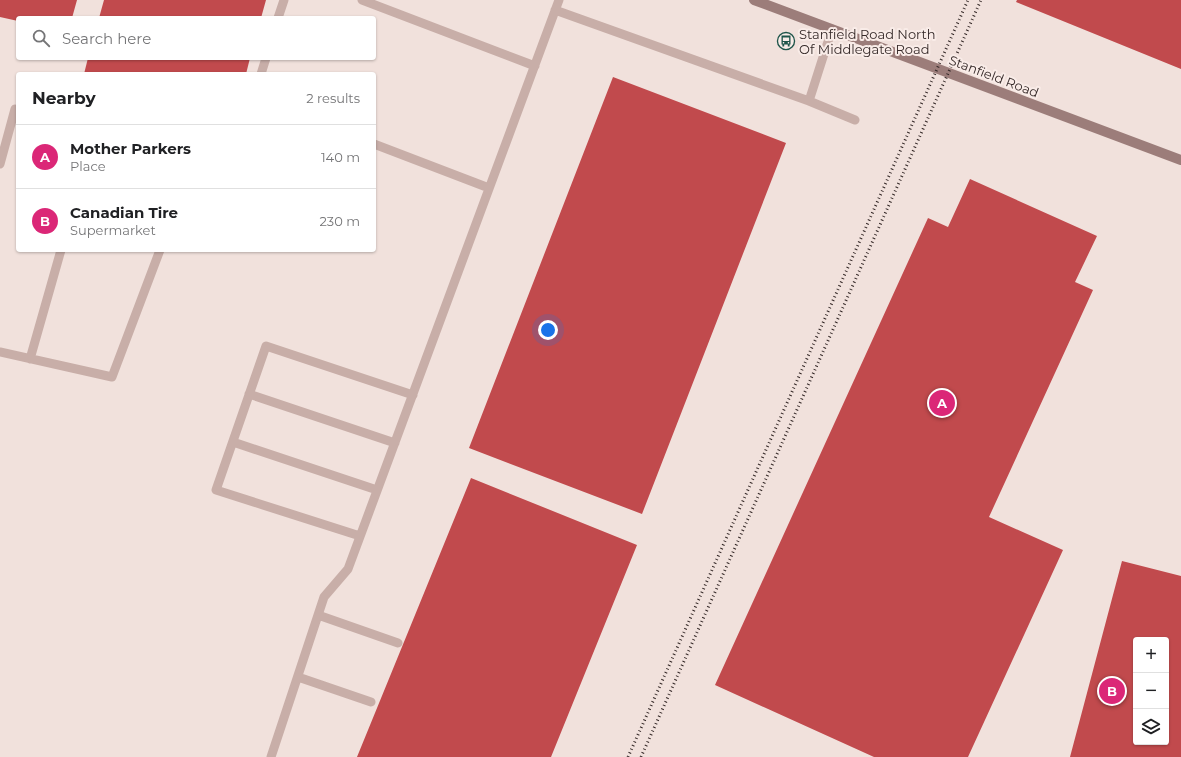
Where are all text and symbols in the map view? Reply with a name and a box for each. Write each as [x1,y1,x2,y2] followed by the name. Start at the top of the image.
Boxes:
[16,16,376,60] search box
[799,26,936,57] place label: Stanfield Road North Of Middlegate Road
[30,27,52,49] icon: search
[62,29,151,48] text: Search here
[776,31,796,51] bus stop icon: Stanfield Road North Of Middlegate Road
[947,52,1041,100] street label: Stanfield Road
[32,88,96,108] text: Nearby
[306,90,360,106] text: 2 results
[70,139,191,158] text: Mother Parkers
[40,149,50,165] text: A
[321,149,360,165] text: 140 m
[70,158,106,174] text: Place
[70,203,178,222] text: Canadian Tire
[40,213,50,229] text: B
[319,213,360,229] text: 230 m
[70,222,156,238] text: Supermarket
[538,320,558,340] your location
[929,388,955,418] pin: A
[1133,637,1169,745] map controls
[1133,637,1169,673] button: +
[1133,673,1169,709] button: −
[1099,676,1125,706] pin: B
[1133,709,1169,745] button: layers

